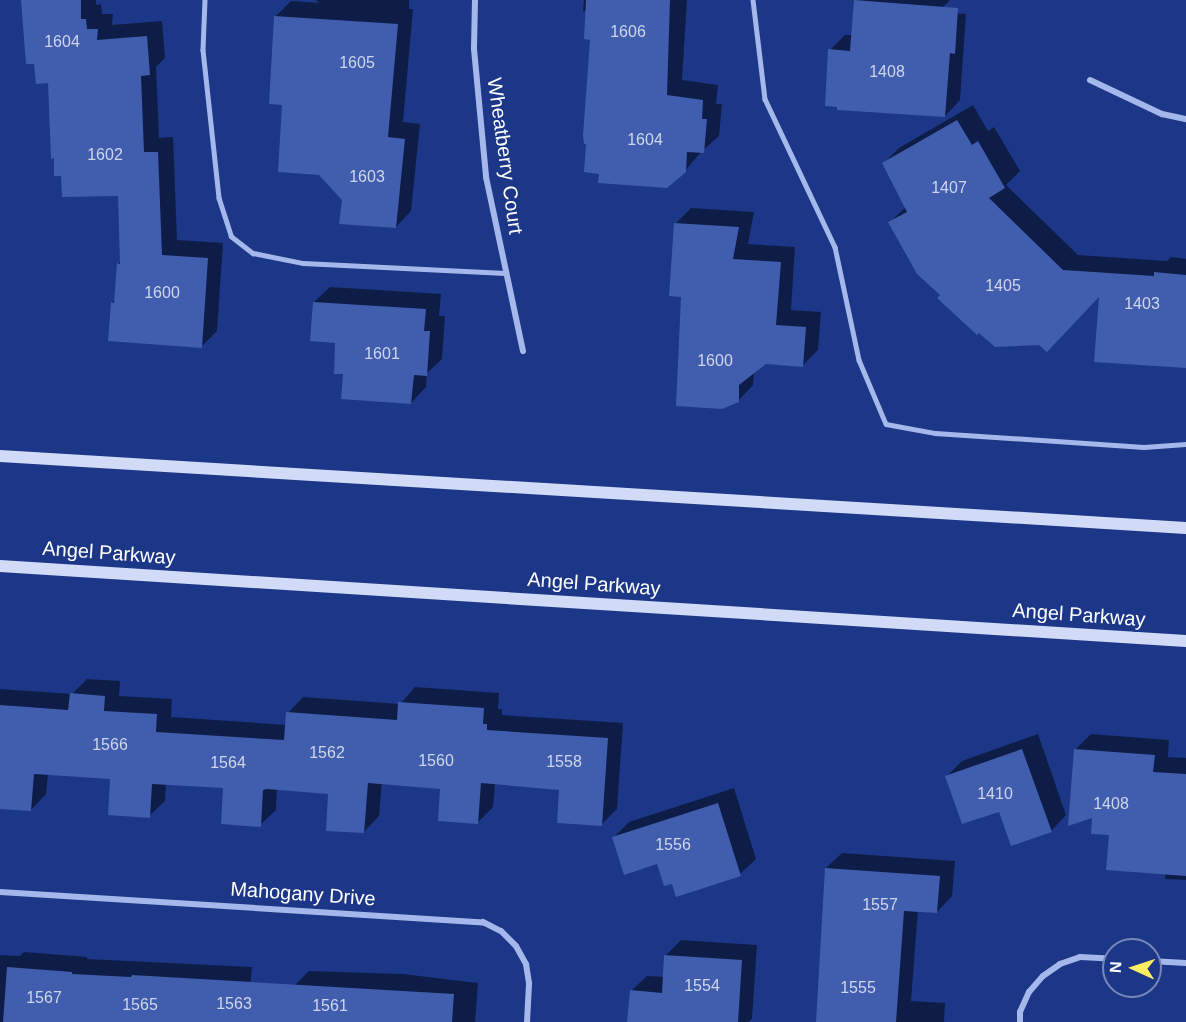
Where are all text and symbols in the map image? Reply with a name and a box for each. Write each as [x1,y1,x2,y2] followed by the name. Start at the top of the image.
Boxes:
[610,22,646,42] house number: 1606
[44,32,80,52] house number: 1604
[339,53,375,73] house number: 1605
[869,62,905,82] house number: 1408
[482,76,528,236] street label: Wheatberry Court
[627,130,663,150] house number: 1604
[87,145,123,165] house number: 1602
[349,167,385,187] house number: 1603
[931,178,967,198] house number: 1407
[985,276,1021,296] house number: 1405
[144,283,180,303] house number: 1600
[1124,294,1160,314] house number: 1403
[364,344,400,364] house number: 1601
[697,351,733,371] house number: 1600
[42,536,176,570] street label: Angel Parkway
[527,567,661,601] street label: Angel Parkway
[1012,598,1146,632] street label: Angel Parkway
[92,735,128,755] house number: 1566
[309,743,345,763] house number: 1562
[418,751,454,771] house number: 1560
[546,752,582,772] house number: 1558
[210,753,246,773] house number: 1564
[977,784,1013,804] house number: 1410
[1093,794,1129,814] house number: 1408
[655,835,691,855] house number: 1556
[230,877,376,911] street label: Mahogany Drive
[862,895,898,915] house number: 1557
[1102,938,1162,998] north arrow
[1107,961,1124,973] text: N
[684,976,720,996] house number: 1554
[840,978,876,998] house number: 1555
[26,988,62,1008] house number: 1567
[216,994,252,1014] house number: 1563
[122,995,158,1015] house number: 1565
[312,996,348,1016] house number: 1561

